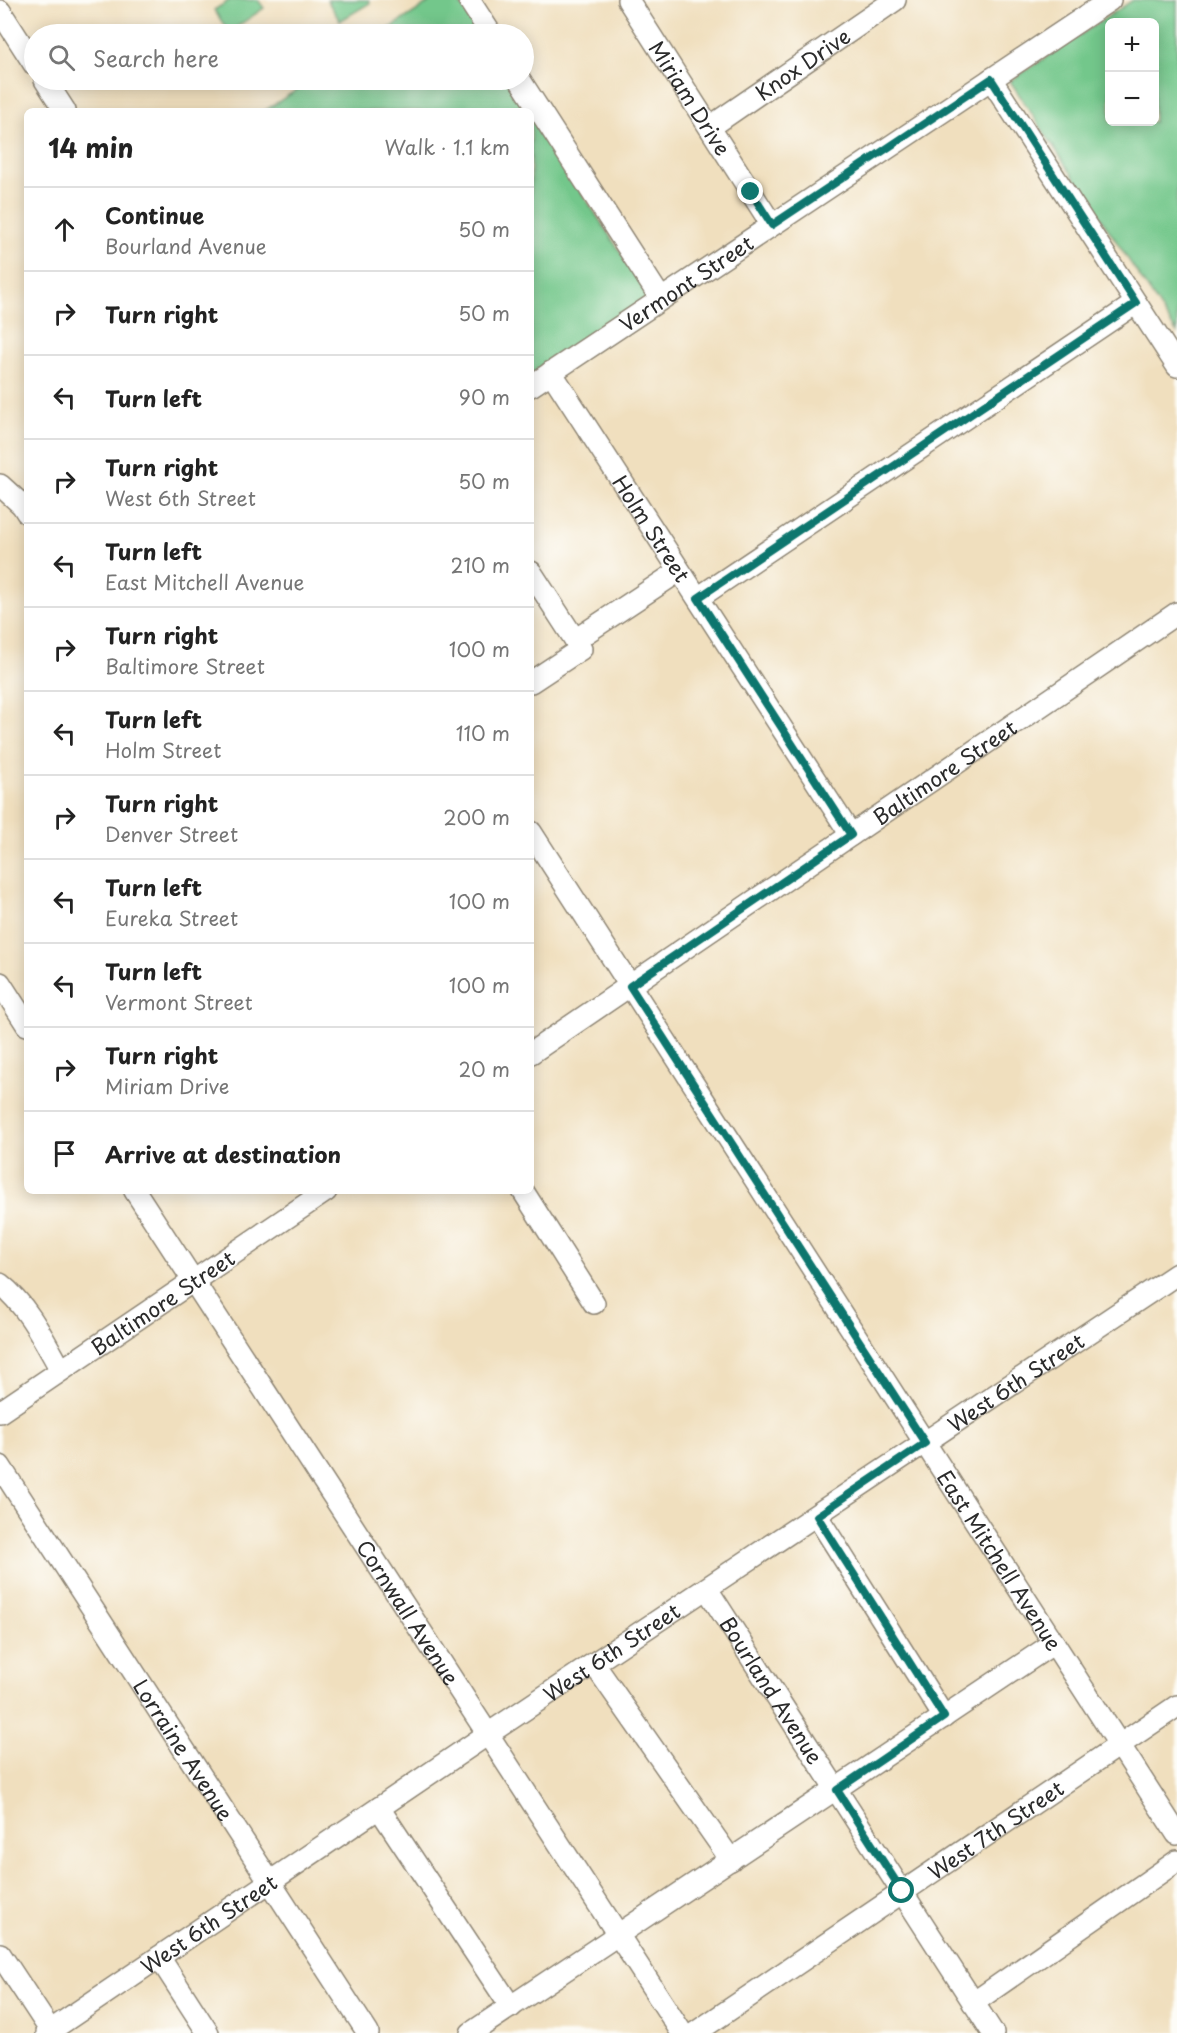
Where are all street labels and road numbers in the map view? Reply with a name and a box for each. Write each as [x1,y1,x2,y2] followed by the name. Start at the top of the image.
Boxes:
[748,20,856,108] street label: Knox Drive
[642,34,739,161] street label: Miriam Drive
[612,226,759,339] street label: Vermont Street
[605,468,699,588] street label: Holm Street
[866,711,1023,832] street label: Baltimore Street
[84,1242,241,1362] street label: Baltimore Street
[941,1325,1090,1439] street label: West 6th Street
[930,1463,1070,1657] street label: East Mitchell Avenue
[349,1533,468,1691] street label: Cornwall Avenue
[536,1594,686,1709] street label: West 6th Street
[713,1610,831,1770] street label: Bourland Avenue
[126,1672,242,1827] street label: Lorraine Avenue
[921,1772,1070,1887] street label: West 7th Street
[134,1866,283,1981] street label: West 6th Street

